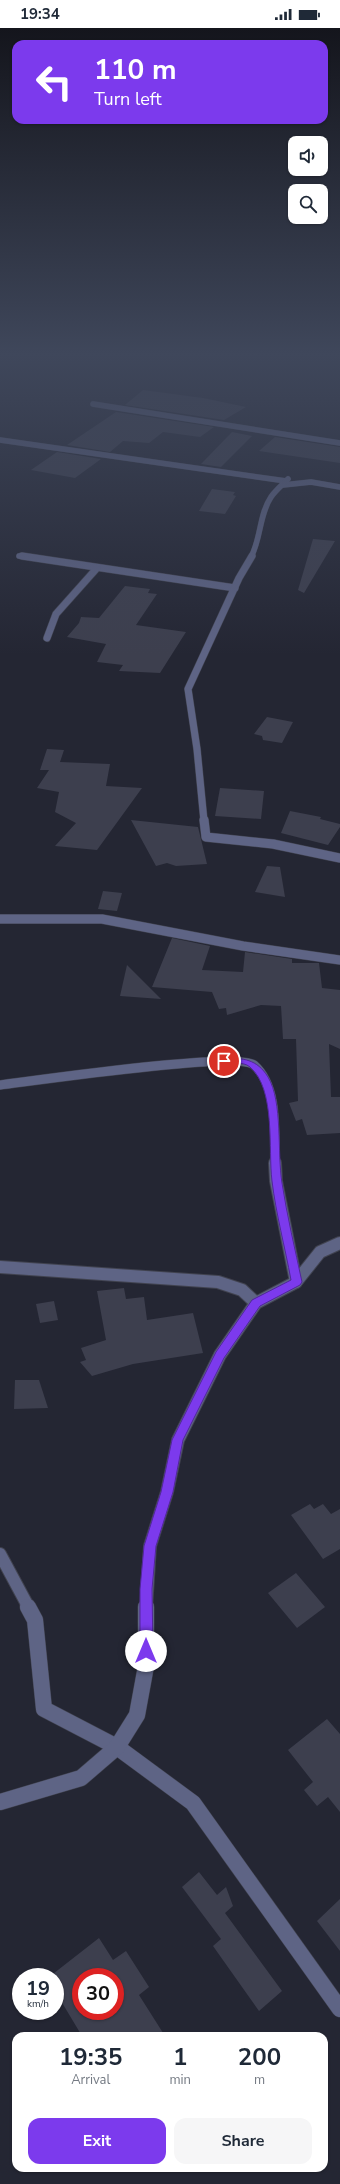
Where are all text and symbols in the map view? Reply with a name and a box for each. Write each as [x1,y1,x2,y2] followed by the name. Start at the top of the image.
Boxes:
[20,4,60,24] text: 19:34
[94,51,177,89] text: 110 m
[28,56,80,108] icon: left
[94,87,162,111] text: Turn left
[288,136,328,224] map controls
[288,136,328,176] button: sound
[288,184,328,224] button: search
[207,1044,241,1078] pin
[213,1050,235,1072] icon: arrive
[125,1630,167,1672] position arrow
[72,1968,124,2020] speed limit sign: 30
[26,1975,50,2002] text: 19
[27,1997,49,2011] text: km/h
[59,2041,122,2073] text: 19:35
[173,2041,187,2073] text: 1
[238,2041,281,2073] text: 200
[71,2071,110,2089] text: Arrival
[169,2071,191,2089] text: min
[254,2071,265,2089] text: m
[28,2118,166,2164] button: Exit
[174,2118,312,2164] button: Share

